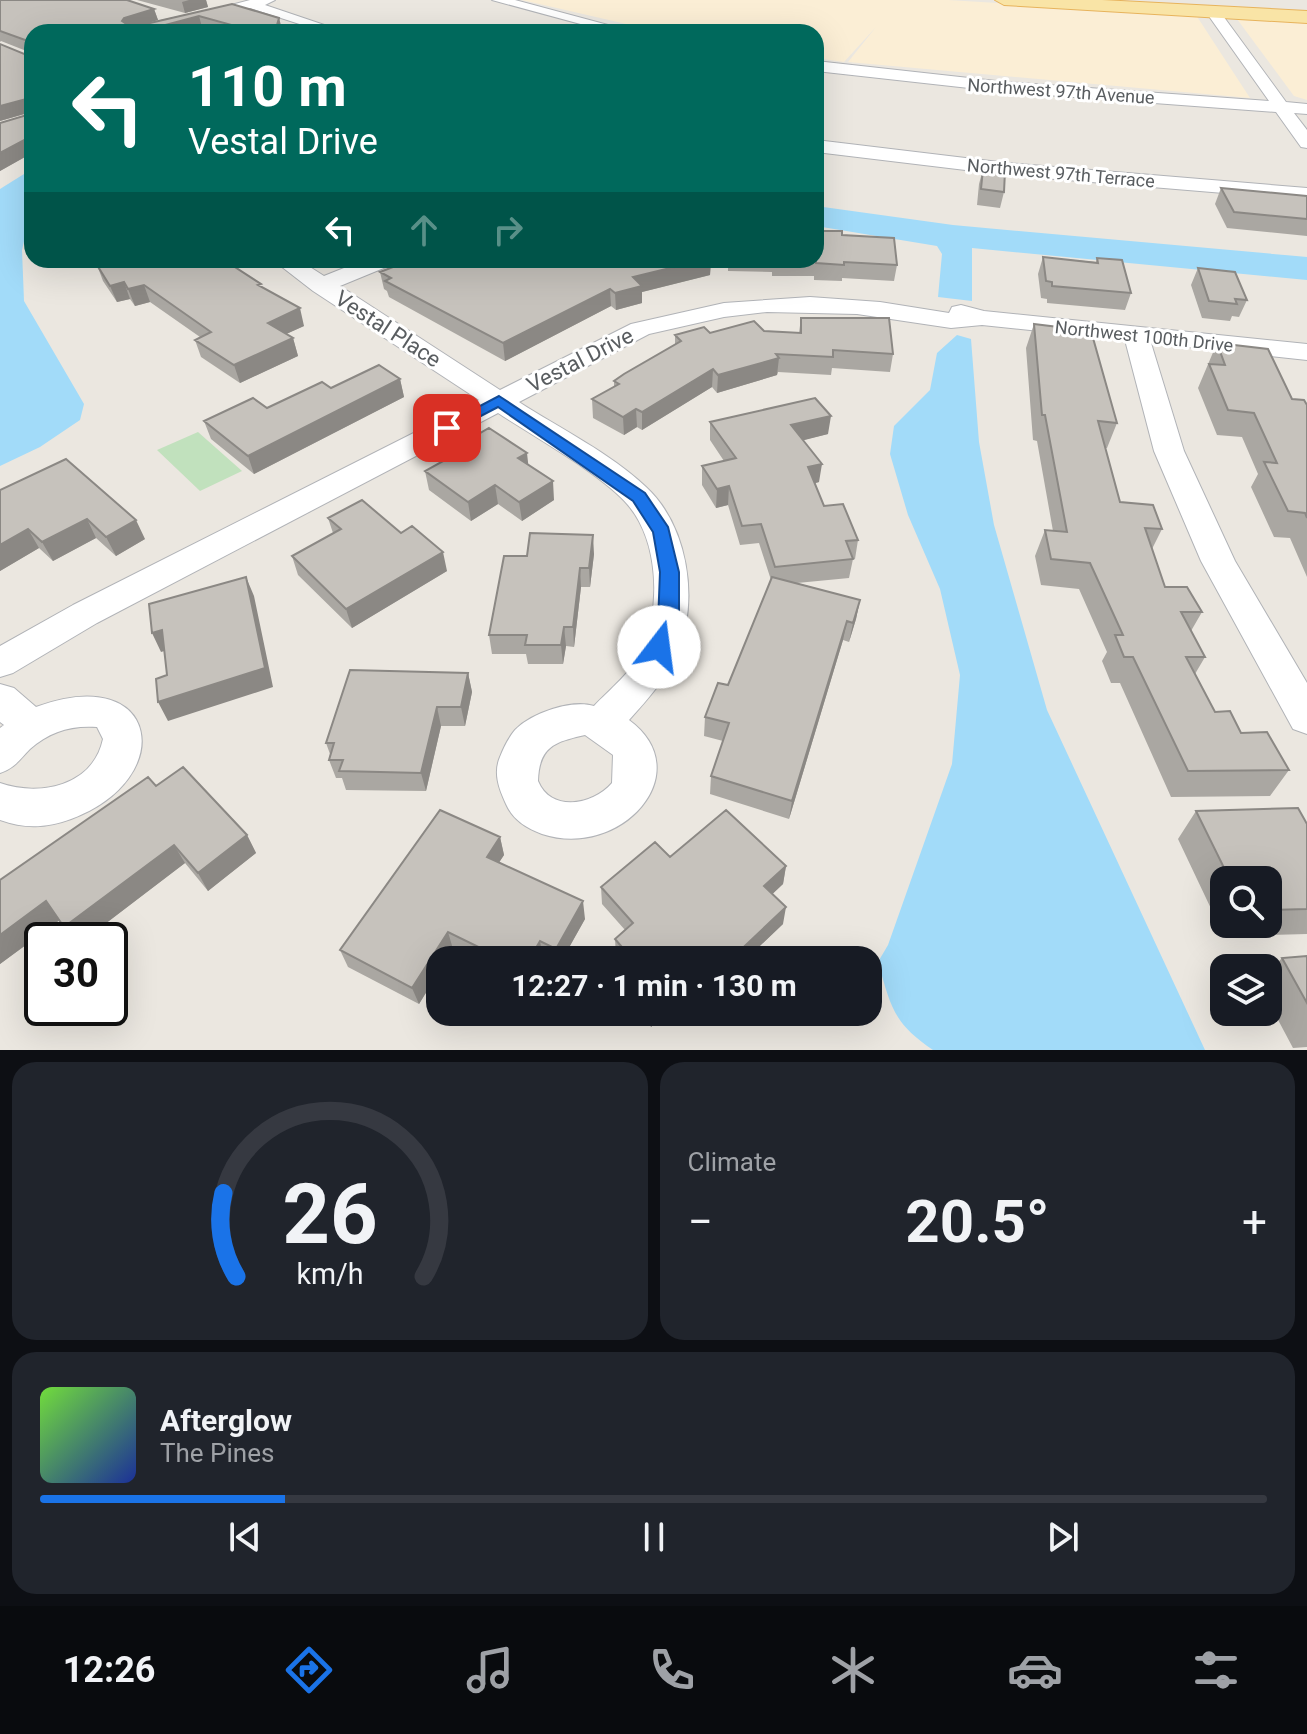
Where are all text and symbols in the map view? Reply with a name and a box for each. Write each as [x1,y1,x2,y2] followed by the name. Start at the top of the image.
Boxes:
[188,54,347,120] text: 110 m
[56,56,160,160] icon: left
[967,74,1155,108] street label: Northwest 97th Avenue
[188,121,378,163] text: Vestal Drive
[966,154,1156,192] street label: Northwest 97th Terrace
[318,208,362,252] icon: left
[402,208,446,252] icon: ahead
[486,208,530,252] icon: right
[330,286,446,372] street label: Vestal Place
[1054,316,1234,356] street label: Northwest 100th Drive
[523,323,637,397] street label: Vestal Drive
[413,394,481,462] pin
[425,406,469,450] icon: arrive
[617,605,701,689] position arrow
[1210,866,1282,1026] map controls
[1210,866,1282,938] button: search
[24,922,128,1026] speed limit sign: 30
[1210,954,1282,1026] button: layers
[511,968,797,1003] text: 12:27 · 1 min · 130 m
[688,1147,776,1177] text: Climate
[282,1166,377,1263] text: 26
[905,1186,1049,1257] text: 20.5°
[688,1196,713,1248] text: −
[1242,1196,1267,1248] text: +
[296,1257,363,1291] text: km/h
[160,1403,292,1438] text: Afterglow
[160,1438,274,1468] text: The Pines
[223,1515,267,1559] icon: previous
[632,1515,676,1559] icon: pause
[1041,1515,1085,1559] icon: next
[281,1642,337,1698] icon: directions
[462,1642,518,1698] icon: music
[644,1642,700,1698] icon: phone
[825,1642,881,1698] icon: climate
[1007,1642,1063,1698] icon: car
[1188,1642,1244,1698] icon: filters
[63,1649,155,1691] text: 12:26

